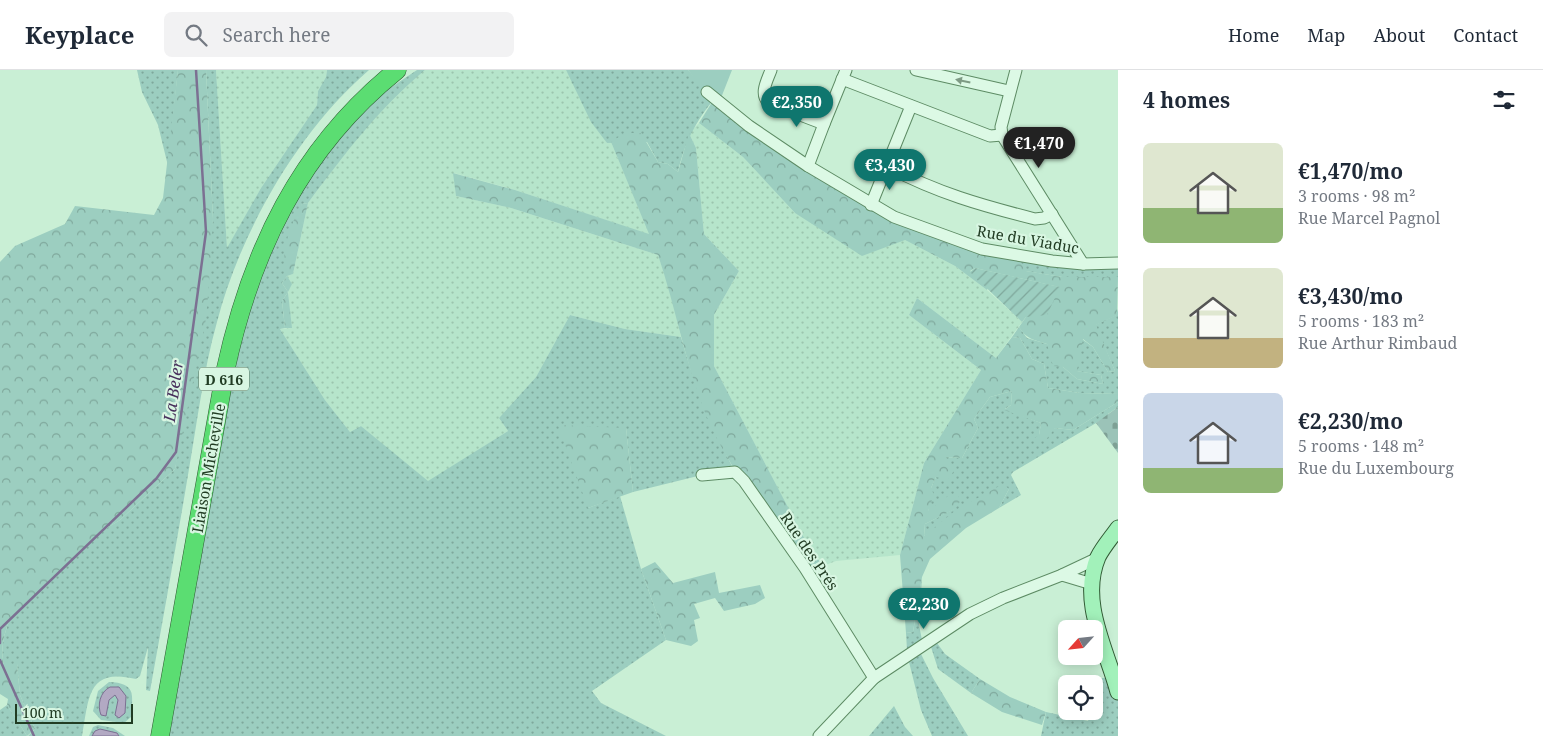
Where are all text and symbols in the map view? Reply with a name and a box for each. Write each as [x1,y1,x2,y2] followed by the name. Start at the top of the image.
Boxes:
[164,12,514,57] search box
[25,18,134,51] text: Keyplace
[182,21,210,49] icon: search
[222,22,330,48] text: Search here
[1228,23,1279,47] text: Home
[1307,23,1345,47] text: Map
[1373,23,1425,47] text: About
[1453,23,1518,47] text: Contact
[955,77,970,85] one-way arrow
[756,85,838,128] pin: €2,350
[1143,86,1230,114] text: 4 homes
[1490,86,1518,114] icon: filters
[772,91,822,113] text: €2,350
[998,126,1080,169] pin: €1,470
[1014,132,1064,154] text: €1,470
[849,148,931,191] pin: €3,430
[865,154,915,176] text: €3,430
[1298,157,1403,185] text: €1,470/mo
[1183,163,1243,223] icon: home
[1298,185,1415,207] text: 3 rooms · 98 m²
[1298,207,1440,229] text: Rue Marcel Pagnol
[975,220,1081,258] street label: Rue du Viaduc
[1298,282,1403,310] text: €3,430/mo
[1183,288,1243,348] icon: home
[1298,310,1424,332] text: 5 rooms · 183 m²
[1298,332,1457,354] text: Rue Arthur Rimbaud
[158,358,188,424] water label: La Beler
[199,368,249,390] road number: D 616
[187,402,229,534] street label: Liaison Micheville
[1298,407,1403,435] text: €2,230/mo
[1183,413,1243,473] icon: home
[1298,435,1424,457] text: 5 rooms · 148 m²
[1298,457,1454,479] text: Rue du Luxembourg
[777,508,844,594] street label: Rue des Prés
[883,588,965,630] pin: €2,230
[899,593,949,615] text: €2,230
[1058,620,1102,665] north arrow
[1058,620,1103,720] map controls
[1058,675,1103,720] button: locate
[15,701,132,724] scale bar
[22,703,62,722] text: 100 m

